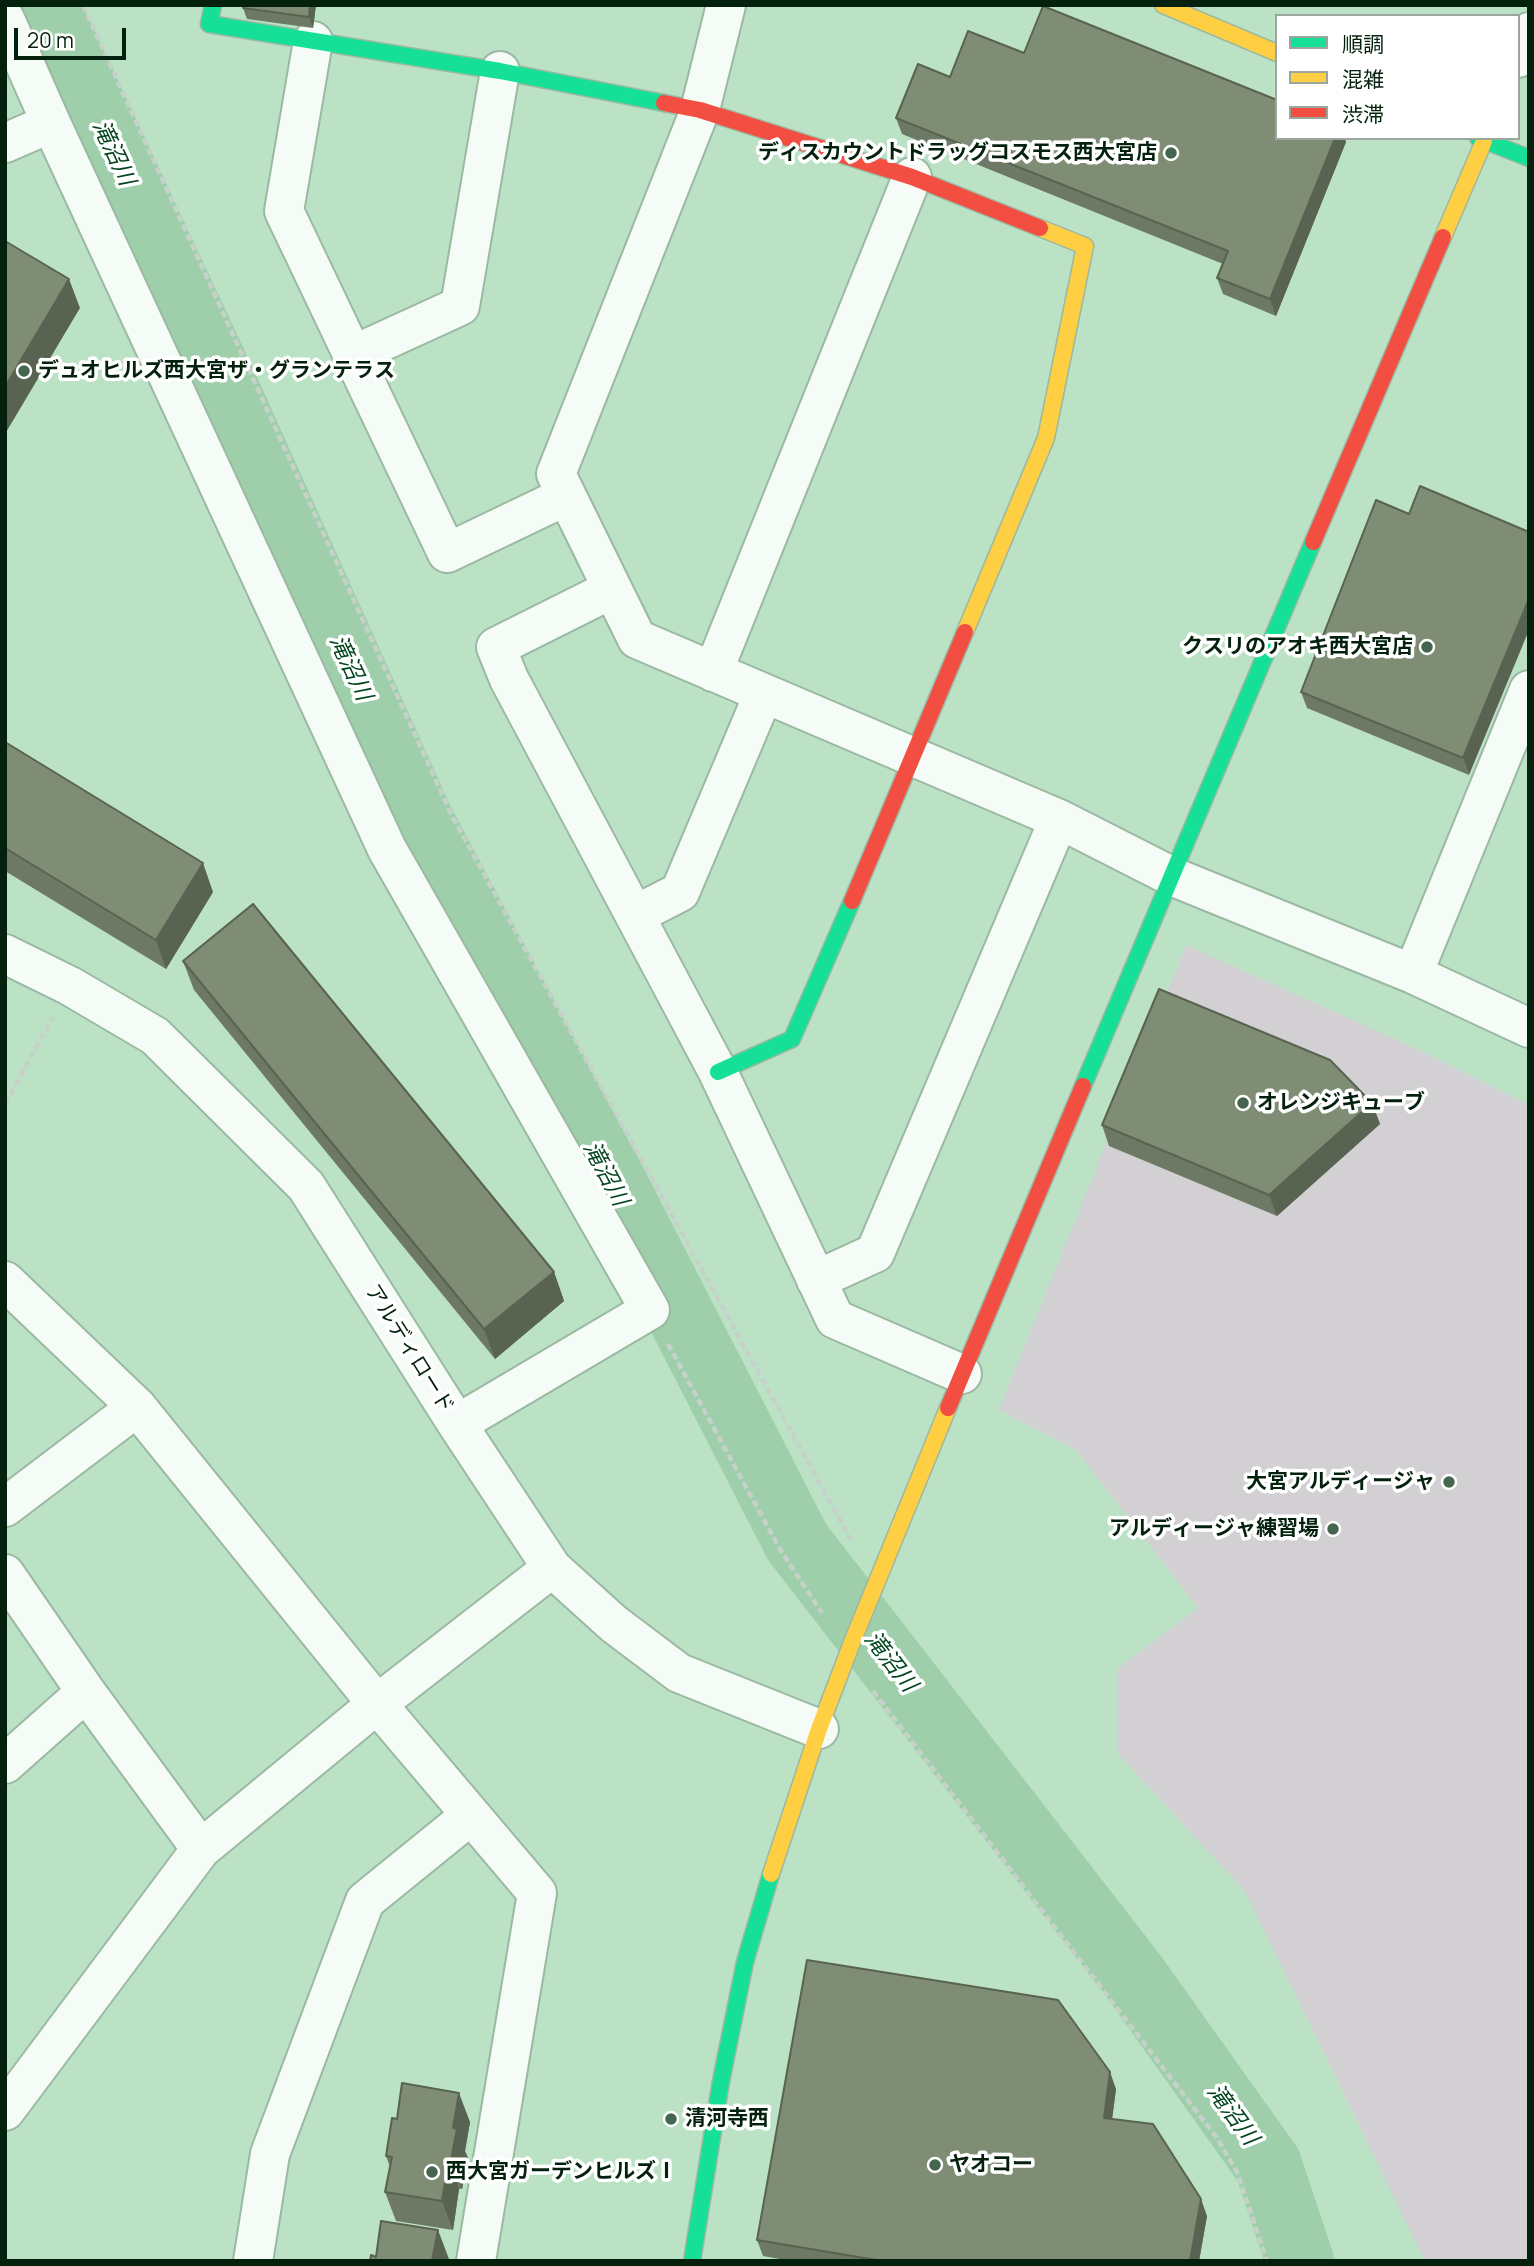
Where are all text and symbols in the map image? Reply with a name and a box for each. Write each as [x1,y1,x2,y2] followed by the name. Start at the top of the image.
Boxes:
[18,14,130,58] scale bar
[1275,14,1520,140] legend
[27,26,74,54] text: 20 m
[1342,30,1384,58] text: 順調
[1342,65,1384,93] text: 混雑
[1342,100,1384,128] text: 渋滞
[86,116,140,190] water label: 滝沼川
[758,140,1157,166] place label: ディスカウントドラッグコスモス西大宮店
[1163,145,1179,161] marker: ディスカウントドラッグコスモス西大宮店
[38,358,395,384] place label: デュオヒルズ西大宮ザ・グランテラス
[16,363,32,379] marker: デュオヒルズ西大宮ザ・グランテラス
[323,631,377,705] water label: 滝沼川
[1182,634,1413,660] place label: クスリのアオキ西大宮店
[1419,639,1435,655] marker: クスリのアオキ西大宮店
[1257,1090,1425,1116] place label: オレンジキューブ
[1235,1095,1251,1111] marker: オレンジキューブ
[577,1137,633,1211] water label: 滝沼川
[359,1280,459,1418] street label: アルディロード
[1246,1469,1435,1495] place label: 大宮アルディージャ
[1441,1474,1457,1490] marker: 大宮アルディージャ
[1109,1516,1319,1542] place label: アルディージャ練習場
[1325,1521,1341,1537] marker: アルディージャ練習場
[858,1626,922,1698] water label: 滝沼川
[1201,2079,1263,2151] water label: 滝沼川
[685,2106,769,2132] place label: 清河寺西
[663,2111,679,2127] marker: 清河寺西
[949,2152,1033,2178] place label: ヤオコー
[927,2157,943,2173] marker: ヤオコー
[446,2159,677,2185] place label: 西大宮ガーデンヒルズⅠ
[424,2164,440,2180] marker: 西大宮ガーデンヒルズⅠ

